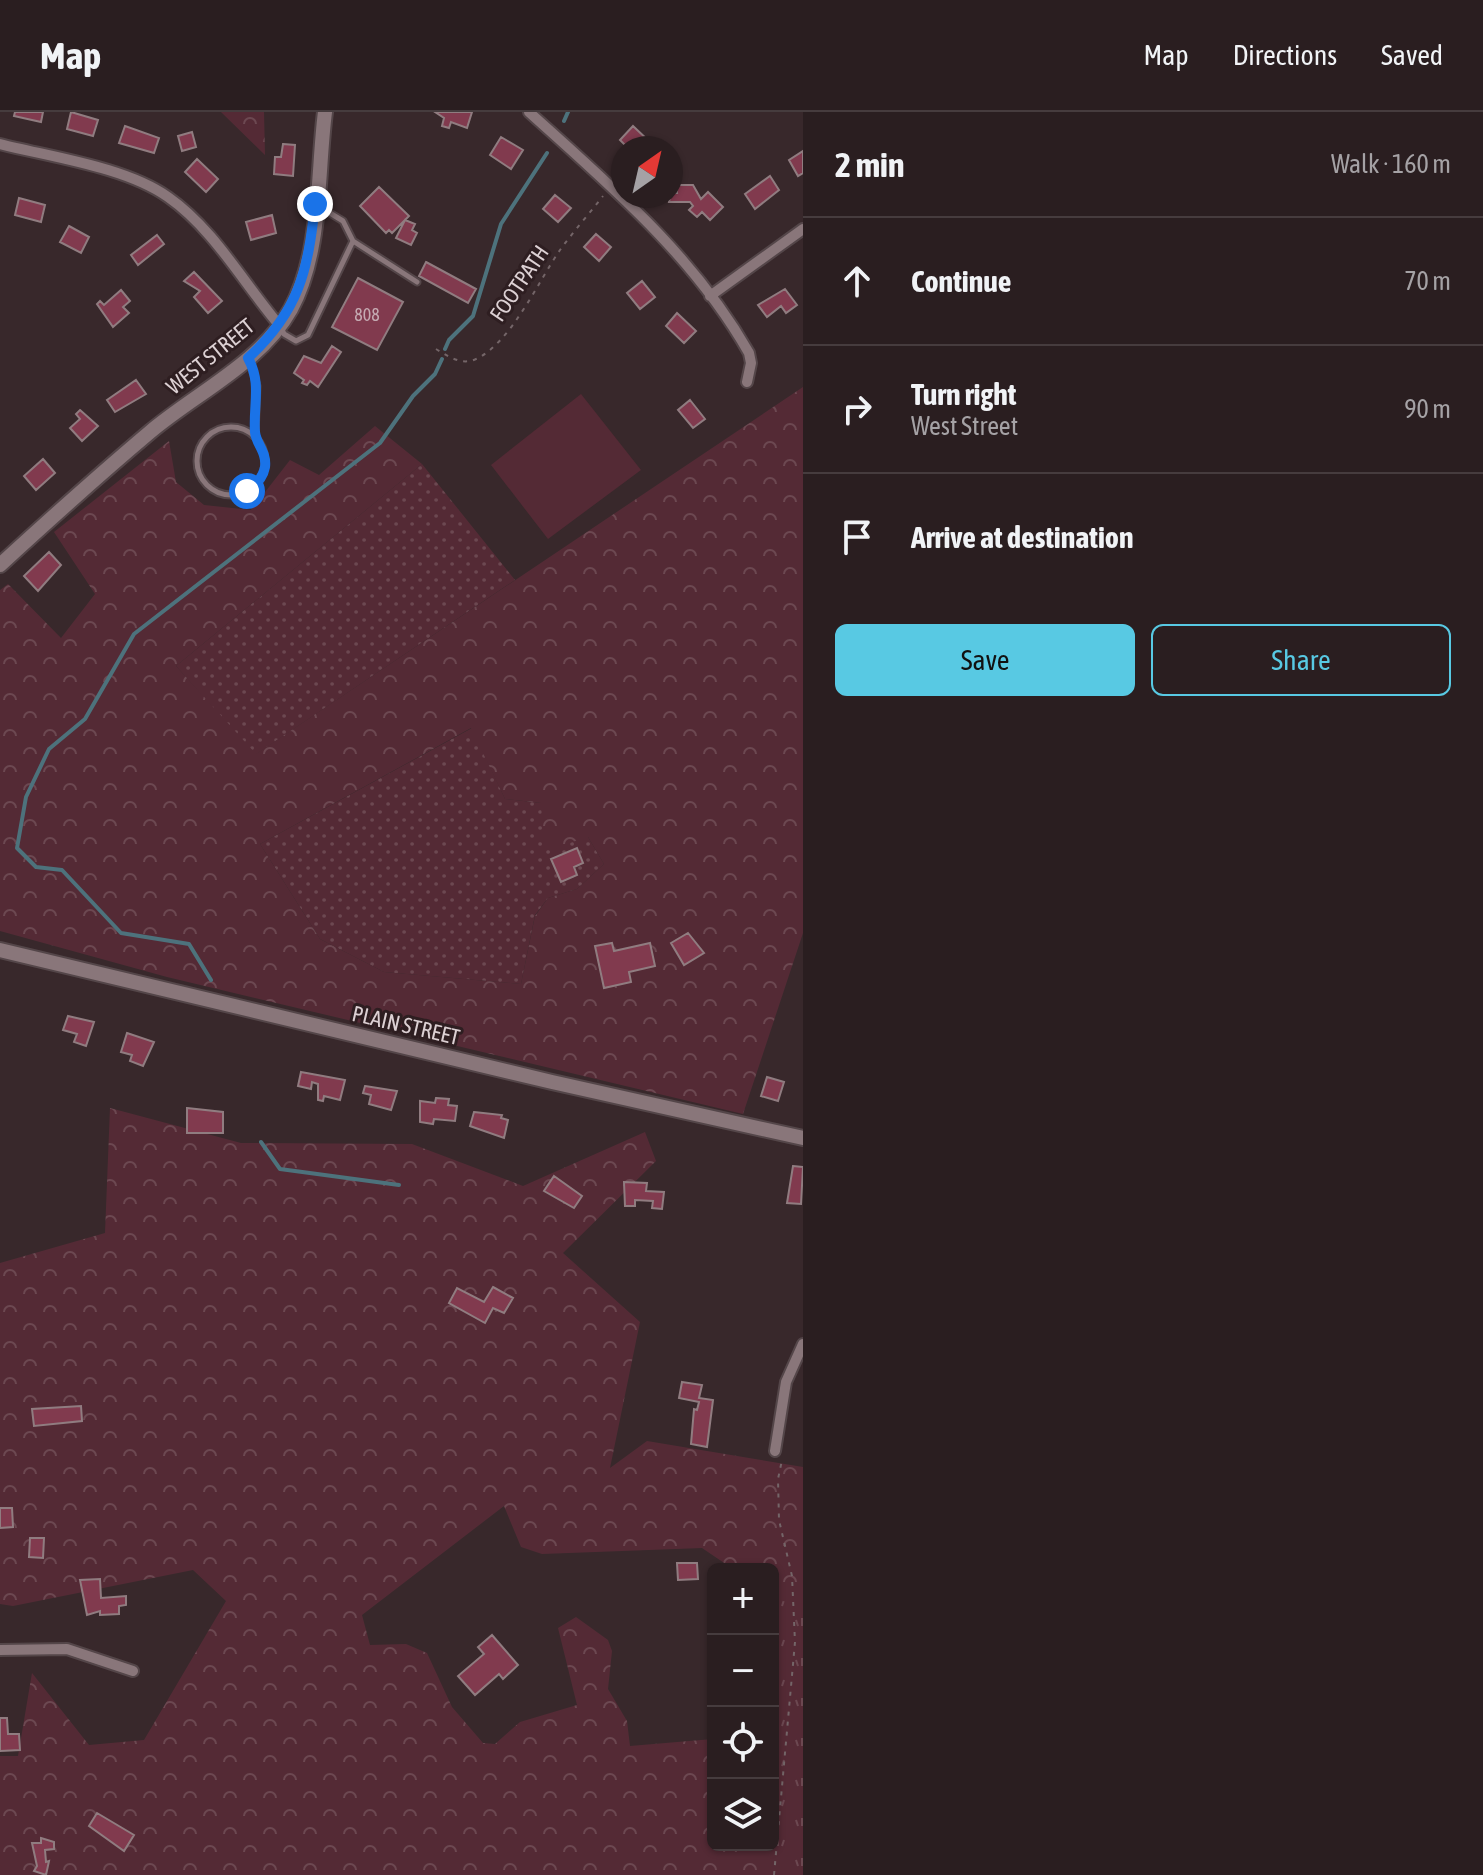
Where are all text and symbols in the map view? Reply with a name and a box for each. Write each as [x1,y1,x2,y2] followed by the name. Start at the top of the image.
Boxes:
[40,34,101,77] text: Map
[1144,39,1189,71] text: Map
[1233,39,1337,71] text: Directions
[1381,39,1443,71] text: Saved
[611,136,683,208] north arrow
[835,145,904,184] text: 2 min
[1331,149,1451,179] text: Walk · 160 m
[297,186,333,222] route end
[484,240,554,326] street label: FOOTPATH
[835,259,879,303] icon: ahead
[911,264,1011,298] text: Continue
[1404,266,1451,296] text: 70 m
[354,304,380,325] house number: 808
[161,312,259,399] street label: WEST STREET
[911,377,1017,411] text: Turn right
[835,387,879,431] icon: right
[1404,394,1451,424] text: 90 m
[911,411,1018,441] text: West Street
[229,473,265,509] route start
[835,515,879,559] icon: arrive
[911,520,1133,554] text: Arrive at destination
[835,624,1135,696] button: Save
[1151,624,1451,696] button: Share
[349,1000,463,1050] street label: PLAIN STREET
[707,1563,779,1851] map controls
[707,1563,779,1635] button: +
[707,1635,779,1707] button: −
[707,1707,779,1779] button: locate
[707,1779,779,1851] button: layers

